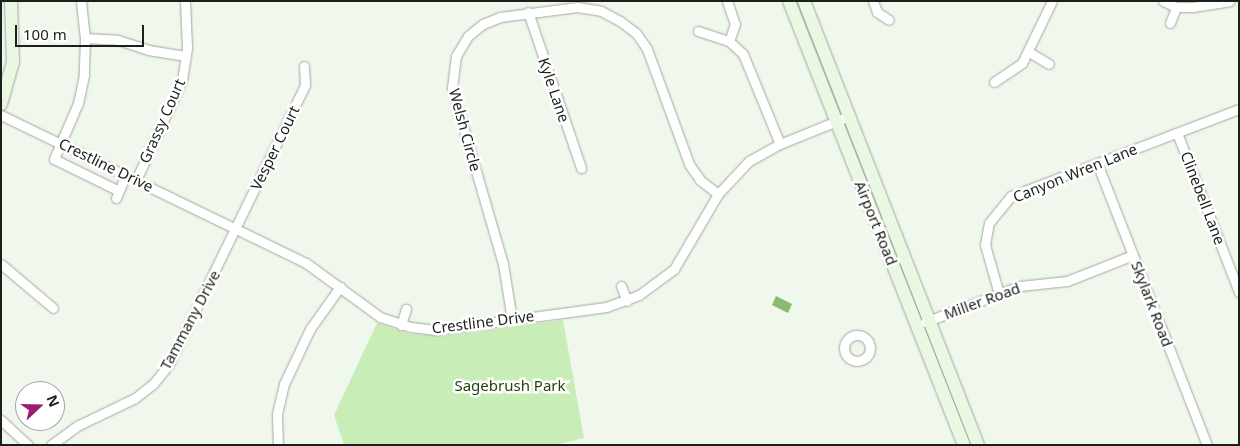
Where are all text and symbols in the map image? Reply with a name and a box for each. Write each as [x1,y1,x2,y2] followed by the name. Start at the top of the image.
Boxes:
[18,15,146,47] scale bar
[23,24,67,44] text: 100 m
[535,55,573,125] street label: Kyle Lane
[135,76,189,166] street label: Grassy Court
[445,87,485,173] street label: Welsh Circle
[247,103,303,193] street label: Vesper Court
[56,134,156,196] street label: Crestline Drive
[1010,140,1140,206] street label: Canyon Wren Lane
[1177,149,1229,247] street label: Clinebell Lane
[851,178,901,268] street label: Airport Road
[1127,259,1177,349] street label: Skylark Road
[156,267,224,373] street label: Tammany Drive
[941,279,1023,323] street label: Miller Road
[431,307,535,337] street label: Crestline Drive
[454,377,566,395] park label: Sagebrush Park
[15,381,65,431] north arrow
[43,392,64,410] text: N

